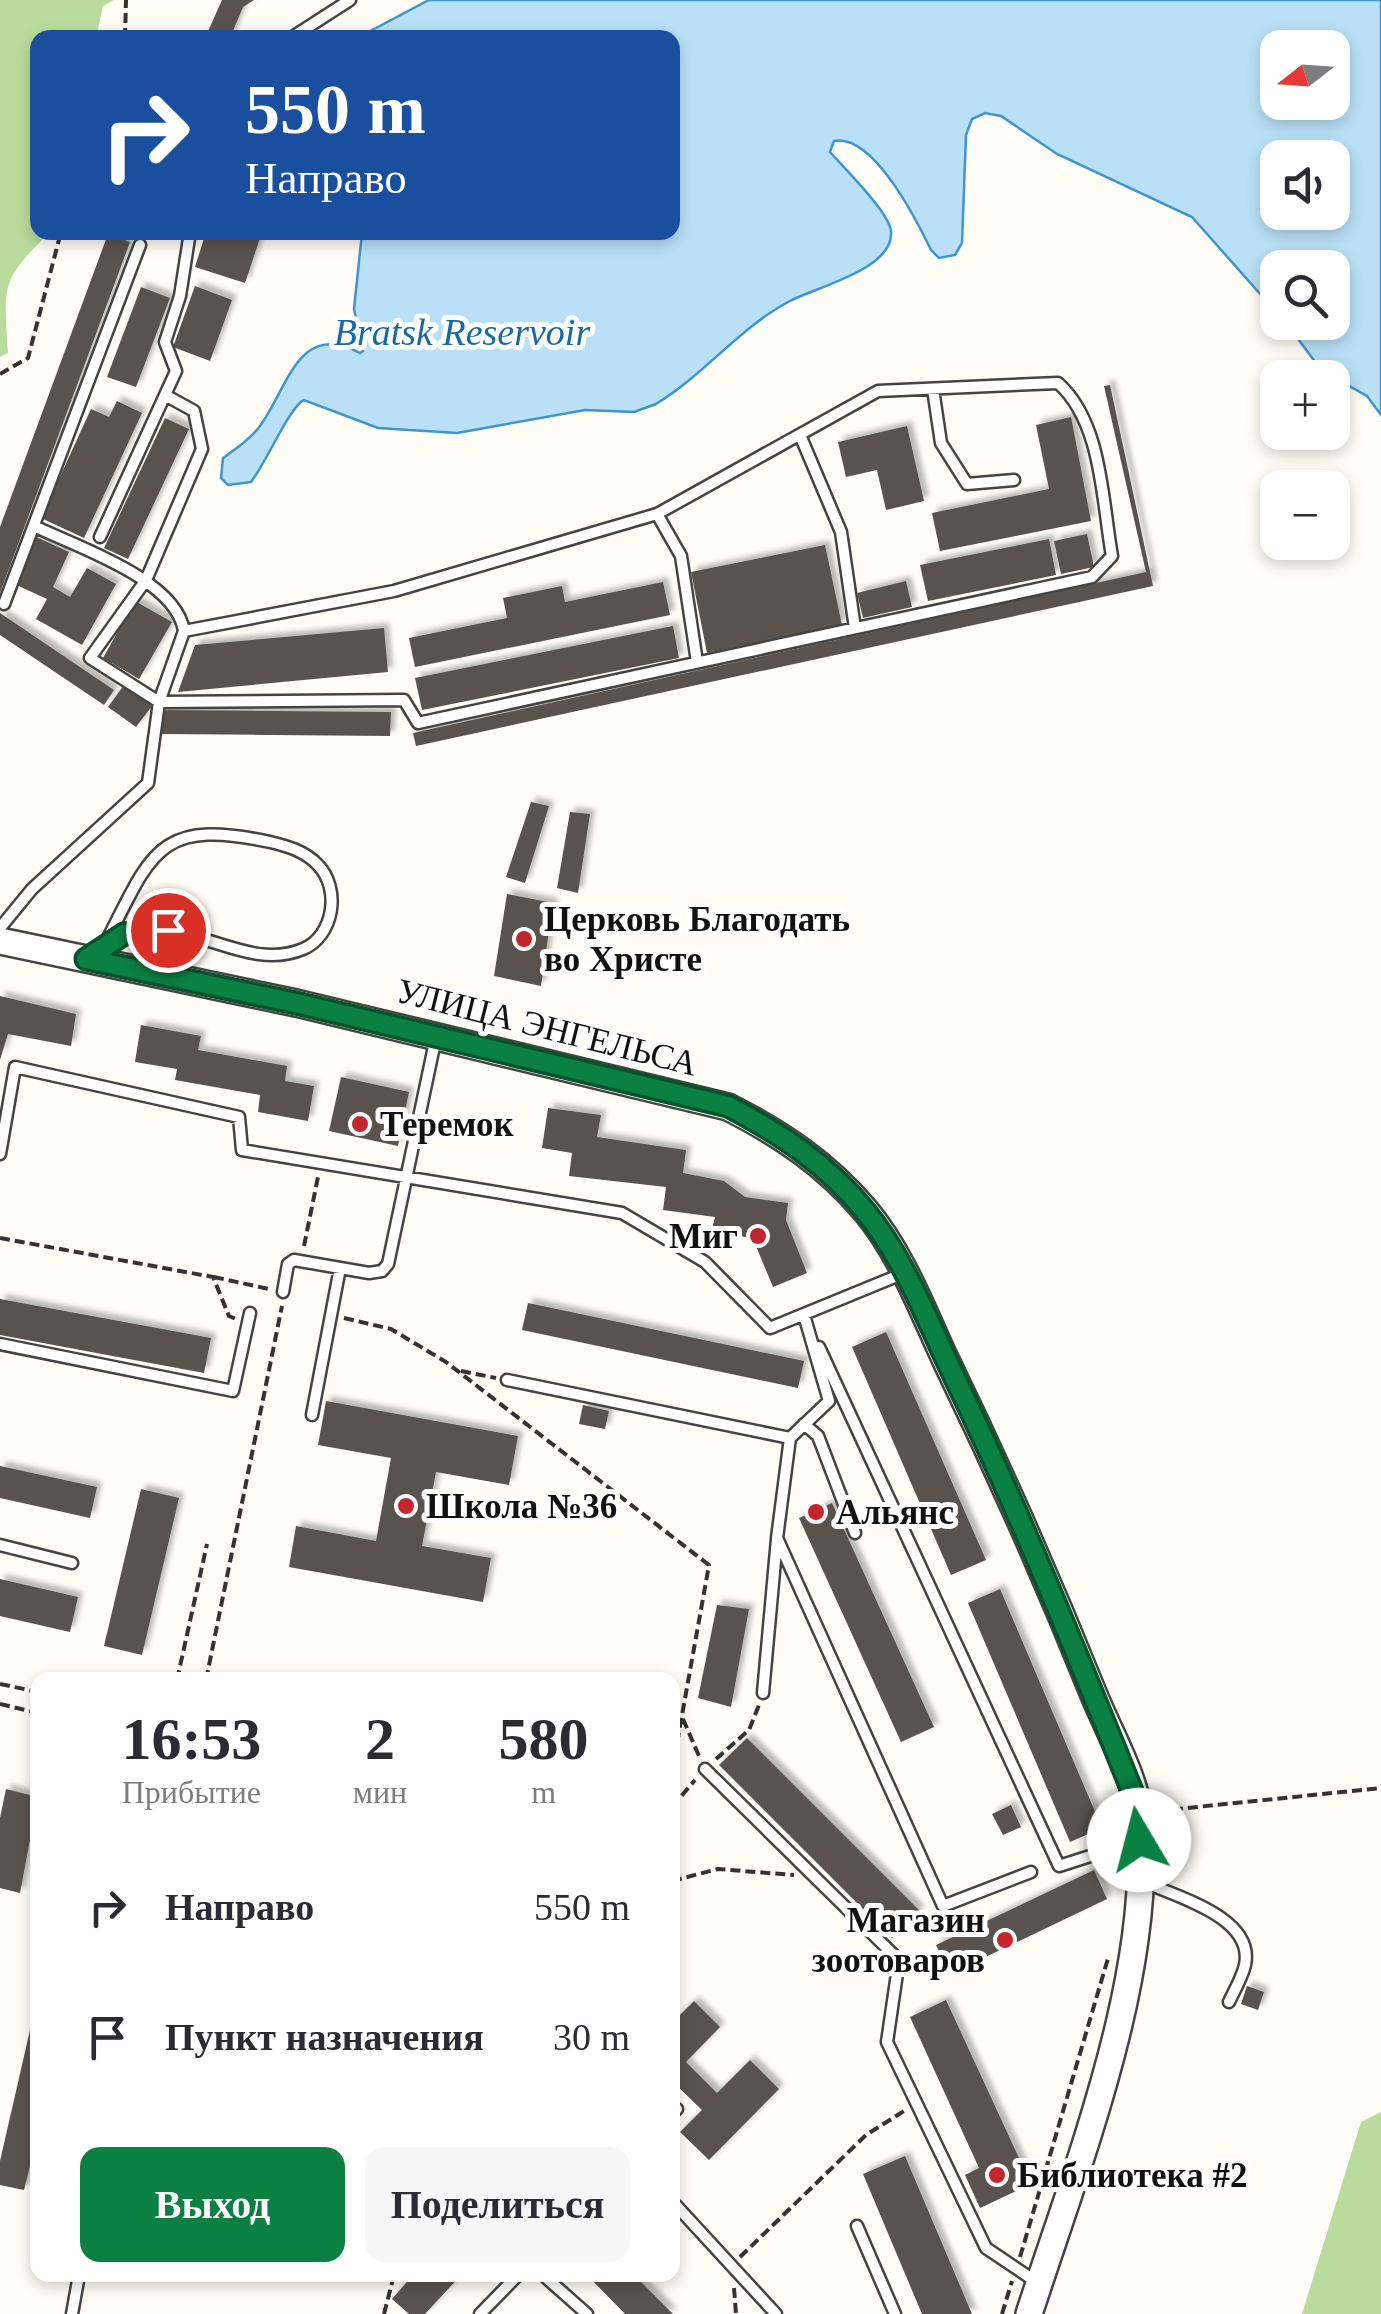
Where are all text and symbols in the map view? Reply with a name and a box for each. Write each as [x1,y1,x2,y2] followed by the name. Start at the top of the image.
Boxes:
[1260,30,1350,120] north arrow
[1260,30,1350,560] map controls
[80,70,210,200] icon: right
[245,71,426,148] text: 550 m
[1260,140,1350,230] button: sound
[245,153,407,203] text: Направо
[1260,250,1350,340] button: search
[334,311,590,353] water label: Bratsk Reservoir
[1260,360,1350,450] button: +
[1260,470,1350,560] button: −
[126,888,211,973] pin
[544,900,850,979] place label: Церковь Благодать во Христе
[141,903,196,958] icon: arrive
[513,928,535,950] marker: Церковь Благодать во Христе
[392,971,702,1084] street label: УЛИЦА ЭНГЕЛЬСА
[380,1105,514,1144] place label: Теремок
[349,1113,371,1135] marker: Теремок
[669,1217,738,1256] place label: Миг
[747,1225,769,1247] marker: Миг
[426,1487,617,1526] place label: Школа №36
[836,1493,954,1532] place label: Альянс
[395,1495,417,1517] marker: Школа №36
[805,1501,827,1523] marker: Альянс
[121,1706,261,1772] text: 16:53
[365,1706,395,1772] text: 2
[499,1706,589,1772] text: 580
[122,1774,261,1810] text: Прибытие
[353,1774,407,1810] text: мин
[531,1774,556,1810] text: m
[1087,1788,1191,1892] position arrow
[80,1880,135,1935] icon: right
[165,1886,314,1928] text: Направо
[534,1886,630,1928] text: 550 m
[812,1901,985,1980] place label: Магазин зоотоваров
[994,1929,1016,1951] marker: Магазин зоотоваров
[80,2010,135,2065] icon: arrive
[165,2016,484,2058] text: Пункт назначения
[553,2016,630,2058] text: 30 m
[80,2147,345,2262] button: Выход
[365,2147,630,2262] button: Поделиться
[1017,2156,1247,2195] place label: Библиотека #2
[986,2164,1008,2186] marker: Библиотека #2

